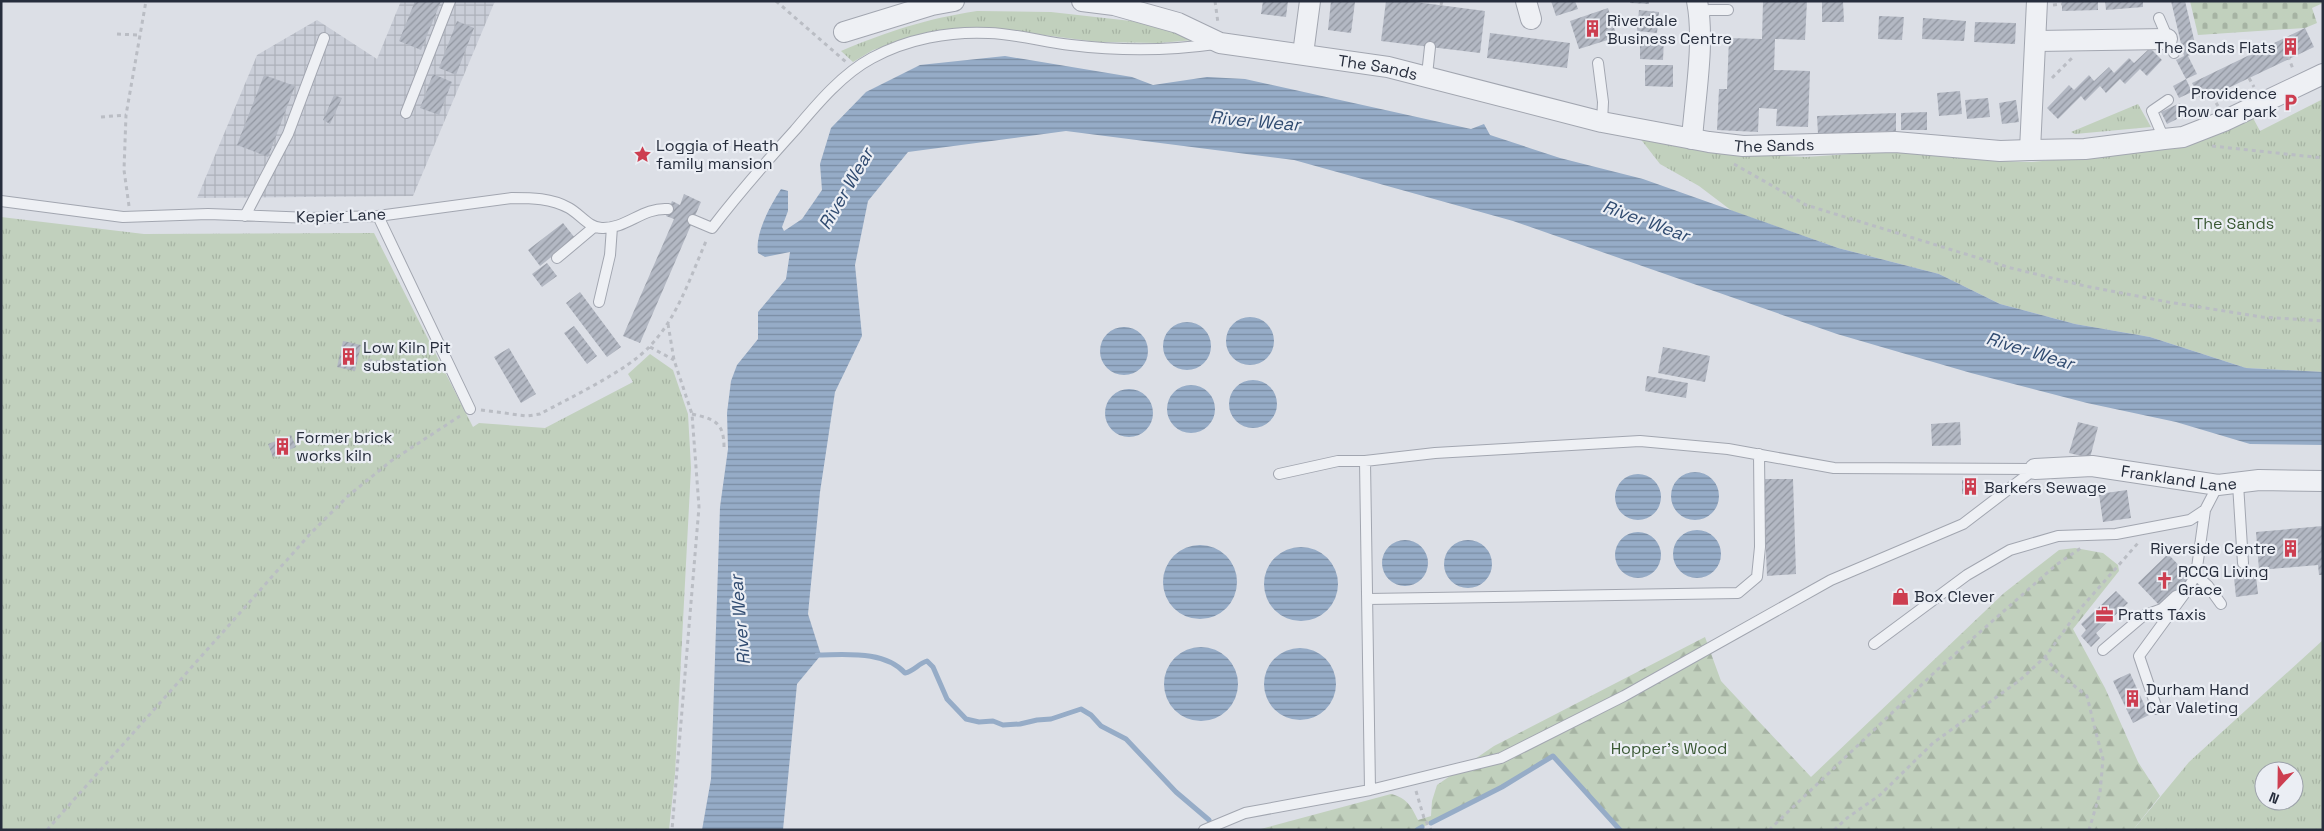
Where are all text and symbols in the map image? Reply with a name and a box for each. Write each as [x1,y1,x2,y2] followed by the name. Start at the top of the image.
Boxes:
[1607,10,1732,49] place label: Riverdale Business Centre
[1583,19,1603,39] building icon: Riverdale Business Centre
[2155,37,2276,58] place label: The Sands Flats
[2280,37,2300,57] building icon: The Sands Flats
[1337,50,1420,85] street label: The Sands
[2177,83,2277,122] place label: Providence Row car park
[2281,92,2301,112] parking icon: Providence Row car park
[1209,105,1303,136] water label: River Wear
[1733,134,1814,157] street label: The Sands
[656,135,779,174] place label: Loggia of Heath family mansion
[813,142,879,234] water label: River Wear
[632,144,652,164] place icon: Loggia of Heath family mansion
[1600,194,1695,248] water label: River Wear
[296,203,386,228] street label: Kepier Lane
[2194,213,2274,234] park label: The Sands
[1984,326,2079,375] water label: River Wear
[363,337,451,376] place label: Low Kiln Pit substation
[339,346,359,366] building icon: Low Kiln Pit substation
[296,427,393,466] place label: Former brick works kiln
[272,436,292,456] building icon: Former brick works kiln
[2120,461,2238,496] street label: Frankland Lane
[1960,477,1980,497] building icon: Barkers Sewage
[1984,477,2106,498] place label: Barkers Sewage
[2150,538,2276,559] place label: Riverside Centre
[2280,538,2300,558] building icon: Riverside Centre
[2178,561,2269,600] place label: RCCG Living Grace
[2154,570,2174,590] church icon: RCCG Living Grace
[724,572,755,666] water label: River Wear
[1890,586,1910,606] shop icon: Box Clever
[1914,586,1995,607] place label: Box Clever
[2094,604,2114,624] office icon: Pratts Taxis
[2118,604,2206,625] place label: Pratts Taxis
[2146,679,2249,718] place label: Durham Hand Car Valeting
[2122,688,2142,708] building icon: Durham Hand Car Valeting
[1611,738,1727,759] park label: Hopper's Wood
[2254,761,2304,811] north arrow
[2266,788,2282,808] text: N

